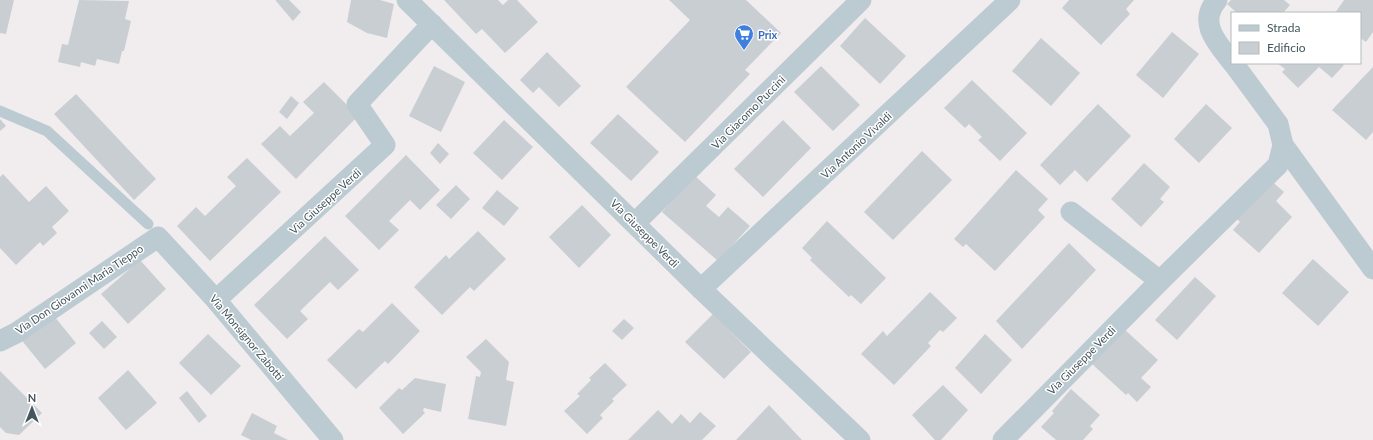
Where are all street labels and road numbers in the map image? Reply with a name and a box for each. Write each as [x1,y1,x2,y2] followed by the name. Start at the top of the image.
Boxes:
[709,72,788,151] street label: Via Giacomo Puccini
[818,109,894,181] street label: Via Antonio Vivaldi
[287,165,364,236] street label: Via Giuseppe Verdi
[608,196,682,270] street label: Via Giuseppe Verdi
[13,241,145,337] street label: Via Don Giovanni Maria Tieppo
[207,292,287,382] street label: Via Monsignor Zabotti
[1044,323,1118,397] street label: Via Giuseppe Verdi

